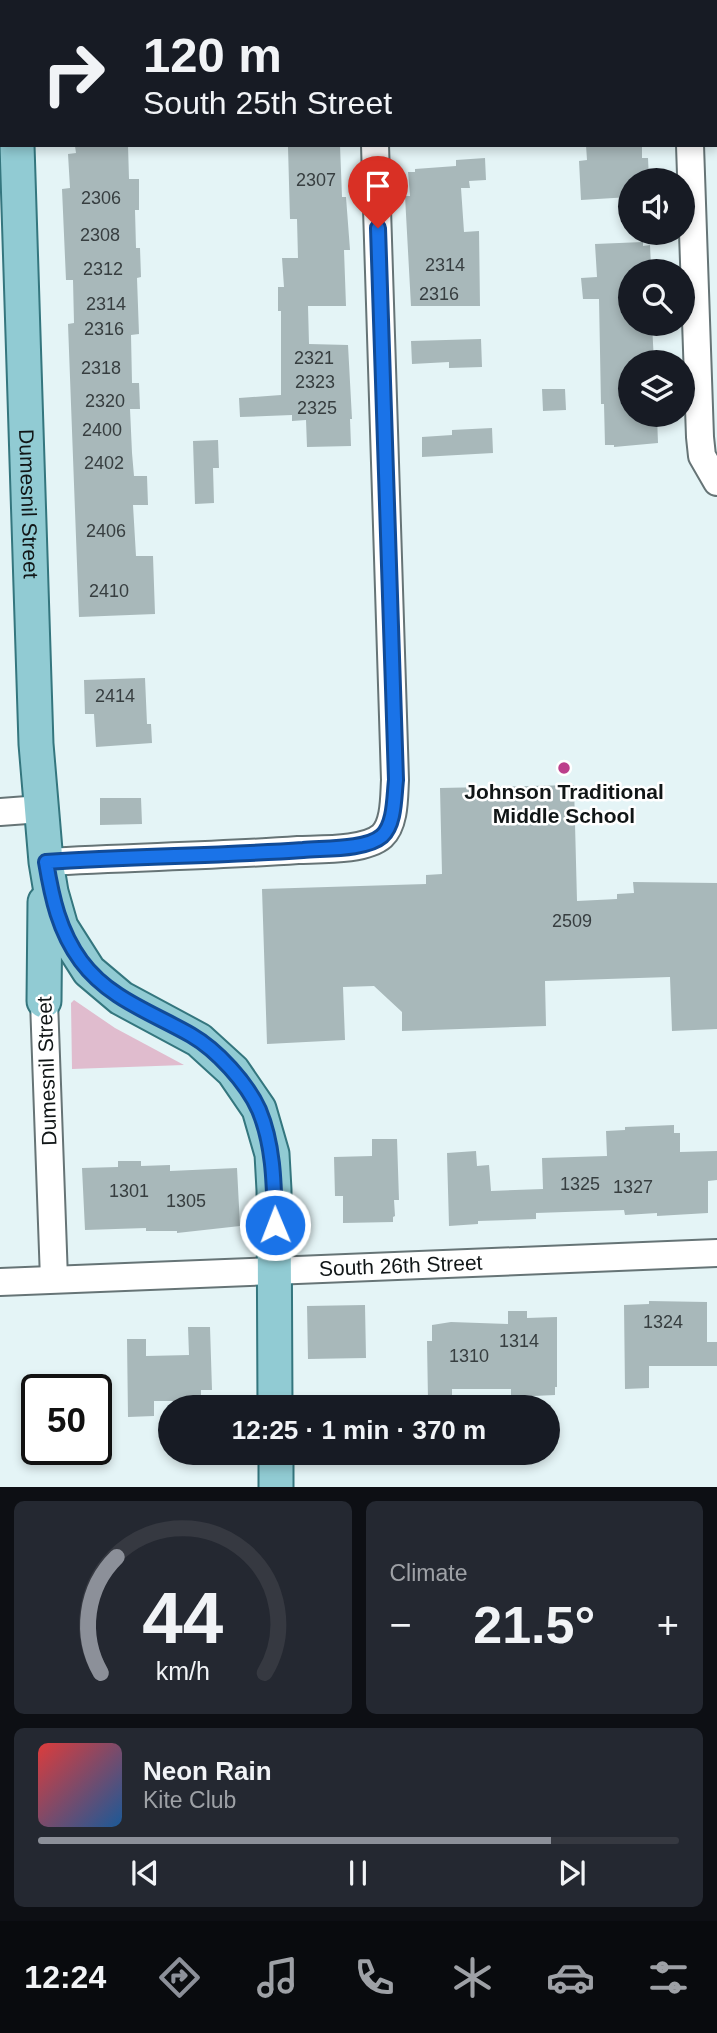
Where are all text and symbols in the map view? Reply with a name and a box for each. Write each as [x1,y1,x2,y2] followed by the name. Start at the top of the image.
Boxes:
[28,28,119,119] icon: right
[143,28,282,82] text: 120 m
[143,85,392,121] text: South 25th Street
[348,156,408,228] pin
[359,167,397,205] icon: arrive
[618,168,695,427] map controls
[618,168,695,245] button: sound
[296,170,336,190] house number: 2307
[81,188,121,208] house number: 2306
[80,225,120,245] house number: 2308
[425,255,465,275] house number: 2314
[83,259,123,279] house number: 2312
[618,259,695,336] button: search
[419,284,459,304] house number: 2316
[86,294,126,314] house number: 2314
[84,319,124,339] house number: 2316
[294,348,334,368] house number: 2321
[618,350,695,427] button: layers
[81,358,121,378] house number: 2318
[295,372,335,392] house number: 2323
[85,391,125,411] house number: 2320
[297,398,337,418] house number: 2325
[82,420,122,440] house number: 2400
[15,429,43,579] street label: Dumesnil Street
[84,453,124,473] house number: 2402
[86,521,126,541] house number: 2406
[89,581,129,601] house number: 2410
[95,686,135,706] house number: 2414
[556,760,572,776] marker: Johnson Traditional Middle School
[464,780,664,827] place label: Johnson Traditional Middle School
[552,911,592,931] house number: 2509
[32,996,61,1146] street label: Dumesnil Street
[560,1174,600,1194] house number: 1325
[613,1177,653,1197] house number: 1327
[109,1181,149,1201] house number: 1301
[238,1188,312,1262] position arrow
[166,1191,206,1211] house number: 1305
[318,1250,483,1280] street label: South 26th Street
[643,1312,683,1332] house number: 1324
[499,1331,539,1351] house number: 1314
[449,1346,489,1366] house number: 1310
[21,1374,112,1465] speed limit sign: 50
[232,1415,486,1445] text: 12:25 · 1 min · 370 m
[390,1560,467,1586] text: Climate
[142,1578,224,1659] text: 44
[473,1596,595,1654] text: 21.5°
[390,1604,412,1646] text: −
[657,1604,679,1646] text: +
[156,1657,210,1685] text: km/h
[143,1756,272,1786] text: Neon Rain
[143,1787,236,1813] text: Kite Club
[126,1854,164,1892] icon: previous
[339,1854,377,1892] icon: pause
[553,1854,591,1892] icon: next
[155,1953,204,2002] icon: directions
[253,1953,302,2002] icon: music
[350,1953,399,2002] icon: phone
[448,1953,497,2002] icon: climate
[546,1953,595,2002] icon: car
[644,1953,693,2002] icon: filters
[24,1959,106,1995] text: 12:24

